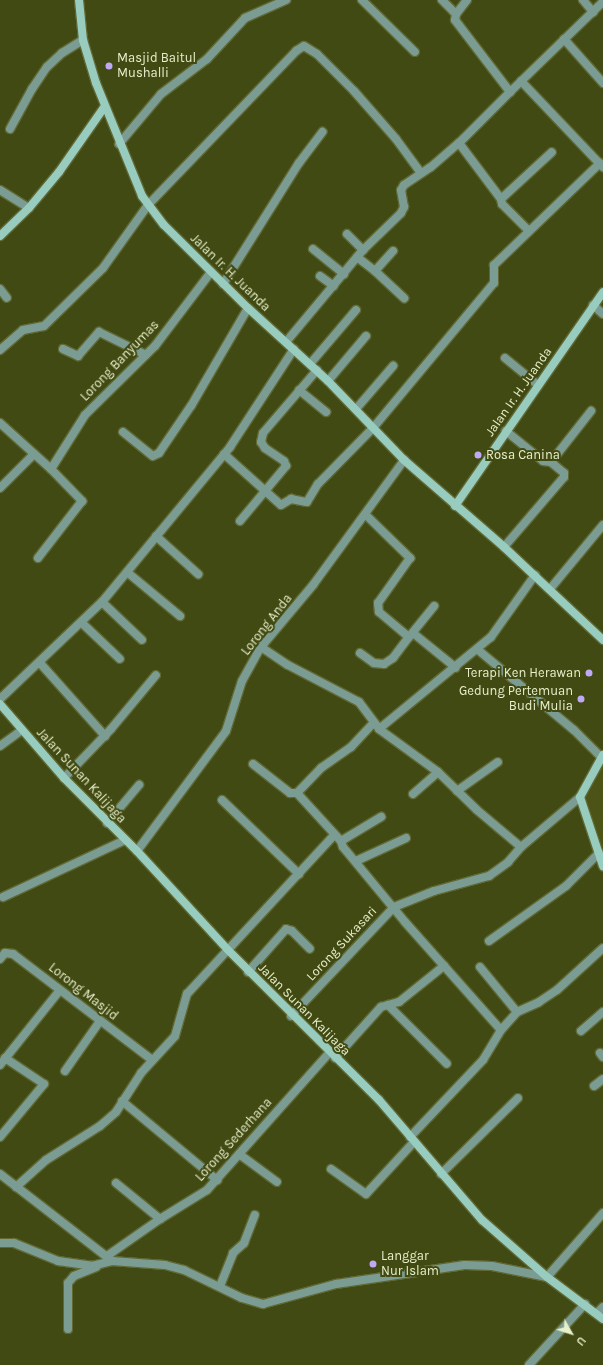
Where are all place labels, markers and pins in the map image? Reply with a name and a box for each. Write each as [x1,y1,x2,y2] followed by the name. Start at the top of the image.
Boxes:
[117,51,196,82] place label: Masjid Baitul Mushalli
[104,61,114,71] marker: Masjid Baitul Mushalli
[486,447,560,463] place label: Rosa Canina
[473,450,483,460] marker: Rosa Canina
[465,665,581,681] place label: Terapi Ken Herawan
[584,668,594,678] marker: Terapi Ken Herawan
[459,684,573,715] place label: Gedung Pertemuan Budi Mulia
[576,694,586,704] marker: Gedung Pertemuan Budi Mulia
[381,1249,439,1280] place label: Langgar Nur Islam
[368,1259,378,1269] marker: Langgar Nur Islam

